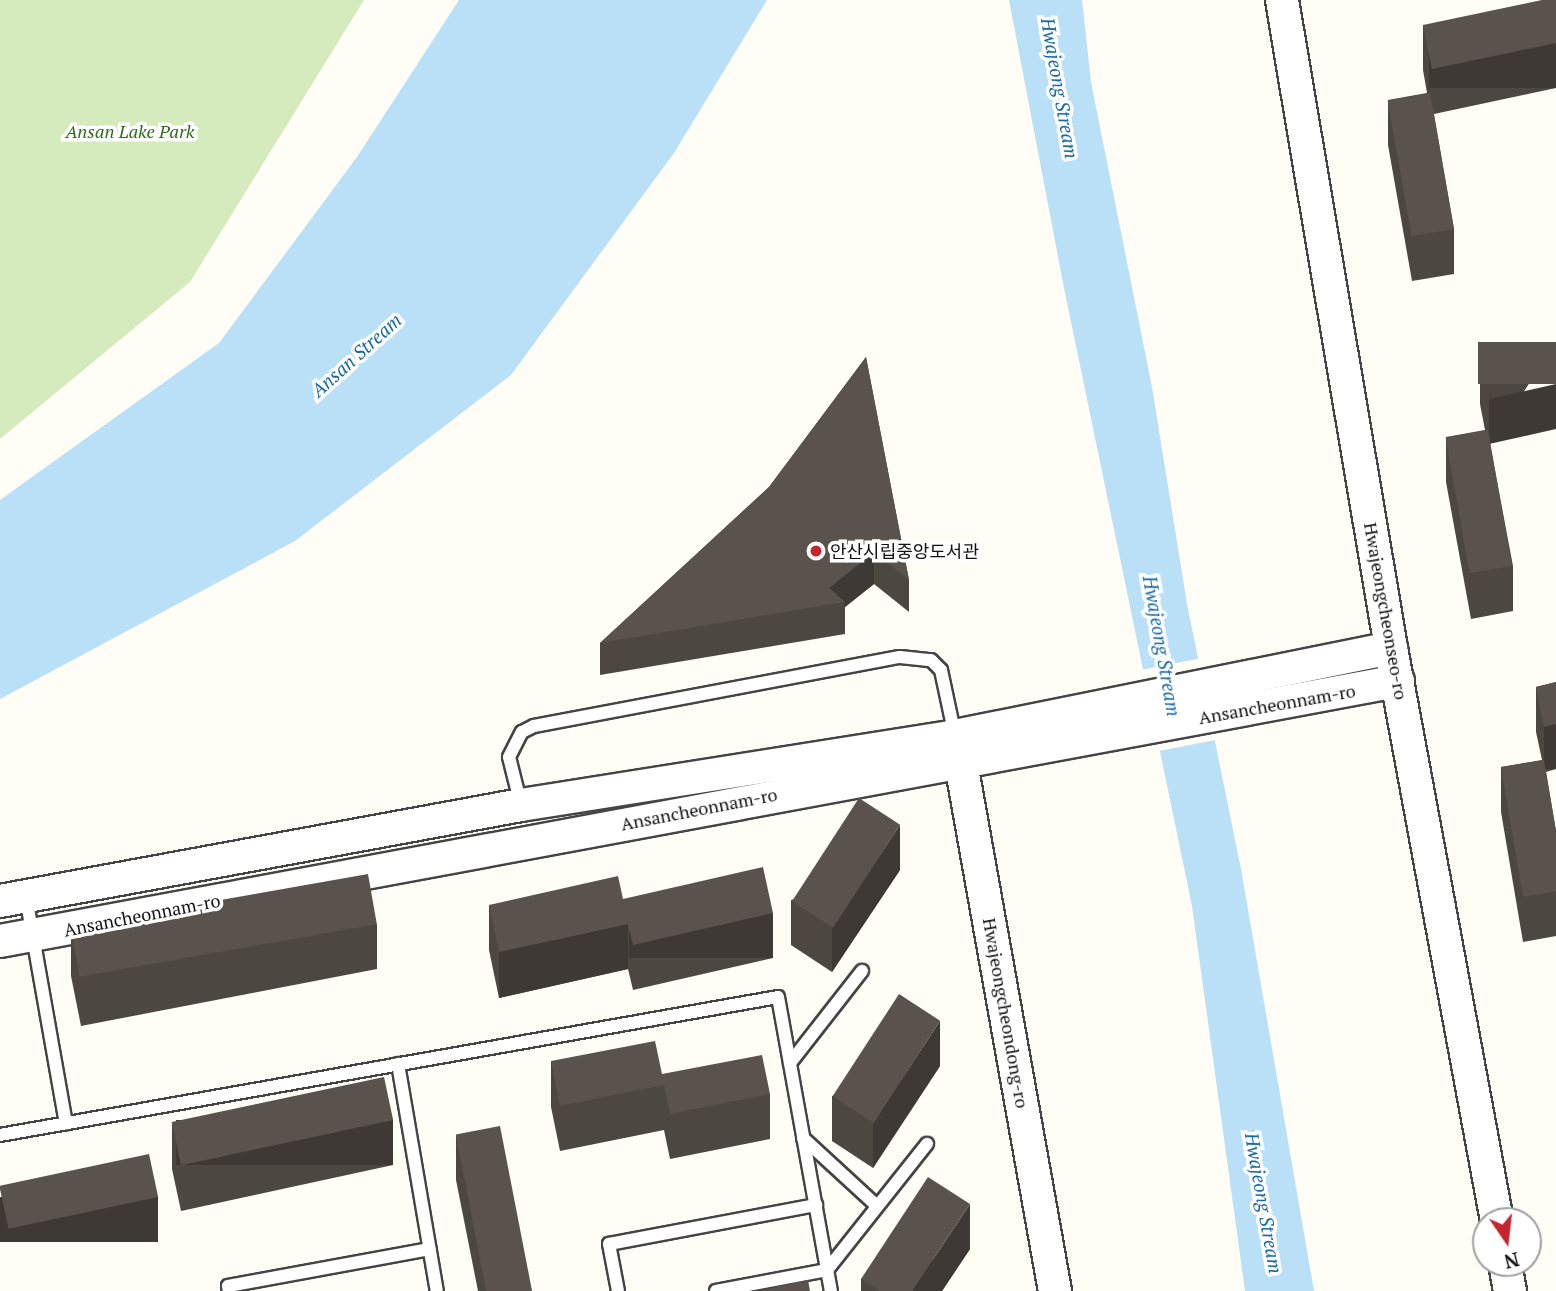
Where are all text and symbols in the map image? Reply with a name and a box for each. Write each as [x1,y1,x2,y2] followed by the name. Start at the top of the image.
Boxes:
[1036,16,1084,160] water label: Hwajeong Stream
[65,120,195,142] park label: Ansan Lake Park
[306,308,406,402] water label: Ansan Stream
[1360,521,1412,701] street label: Hwajeongcheonseo-ro
[830,540,979,562] place label: 안산시립중앙도서관
[808,543,824,559] marker: 안산시립중앙도서관
[1138,574,1186,718] water label: Hwajeong Stream
[1197,680,1357,728] street label: Ansancheonnam-ro
[619,783,779,835] street label: Ansancheonnam-ro
[62,889,222,941] street label: Ansancheonnam-ro
[979,916,1033,1110] street label: Hwajeongcheondong-ro
[1240,1131,1288,1275] water label: Hwajeong Stream
[1472,1207,1542,1277] north arrow
[1502,1247,1522,1275] text: N

